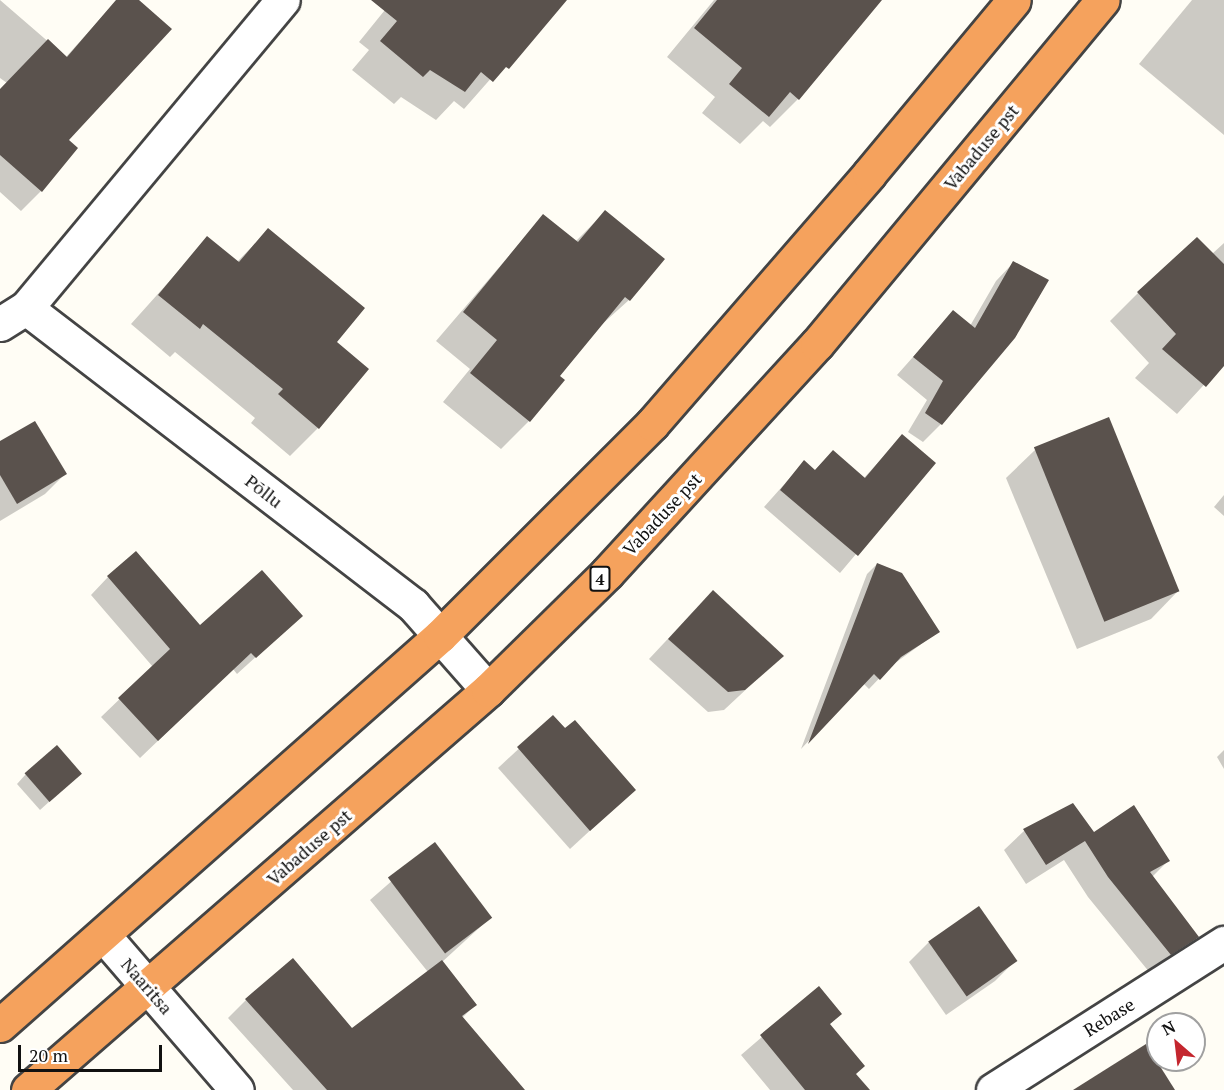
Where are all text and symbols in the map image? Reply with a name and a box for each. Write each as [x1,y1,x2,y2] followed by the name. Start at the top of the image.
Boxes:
[939,100,1023,194] street label: Vabaduse pst
[618,468,706,560] street label: Vabaduse pst
[241,470,287,512] street label: Põllu
[588,566,612,592] road number: 4
[262,804,356,890] street label: Vabaduse pst
[117,954,177,1018] street label: Naaritsa
[1080,993,1138,1041] street label: Rebase
[1146,1012,1206,1072] north arrow
[1158,1015,1179,1040] text: N
[21,1033,165,1071] scale bar
[29,1043,68,1067] text: 20 m

